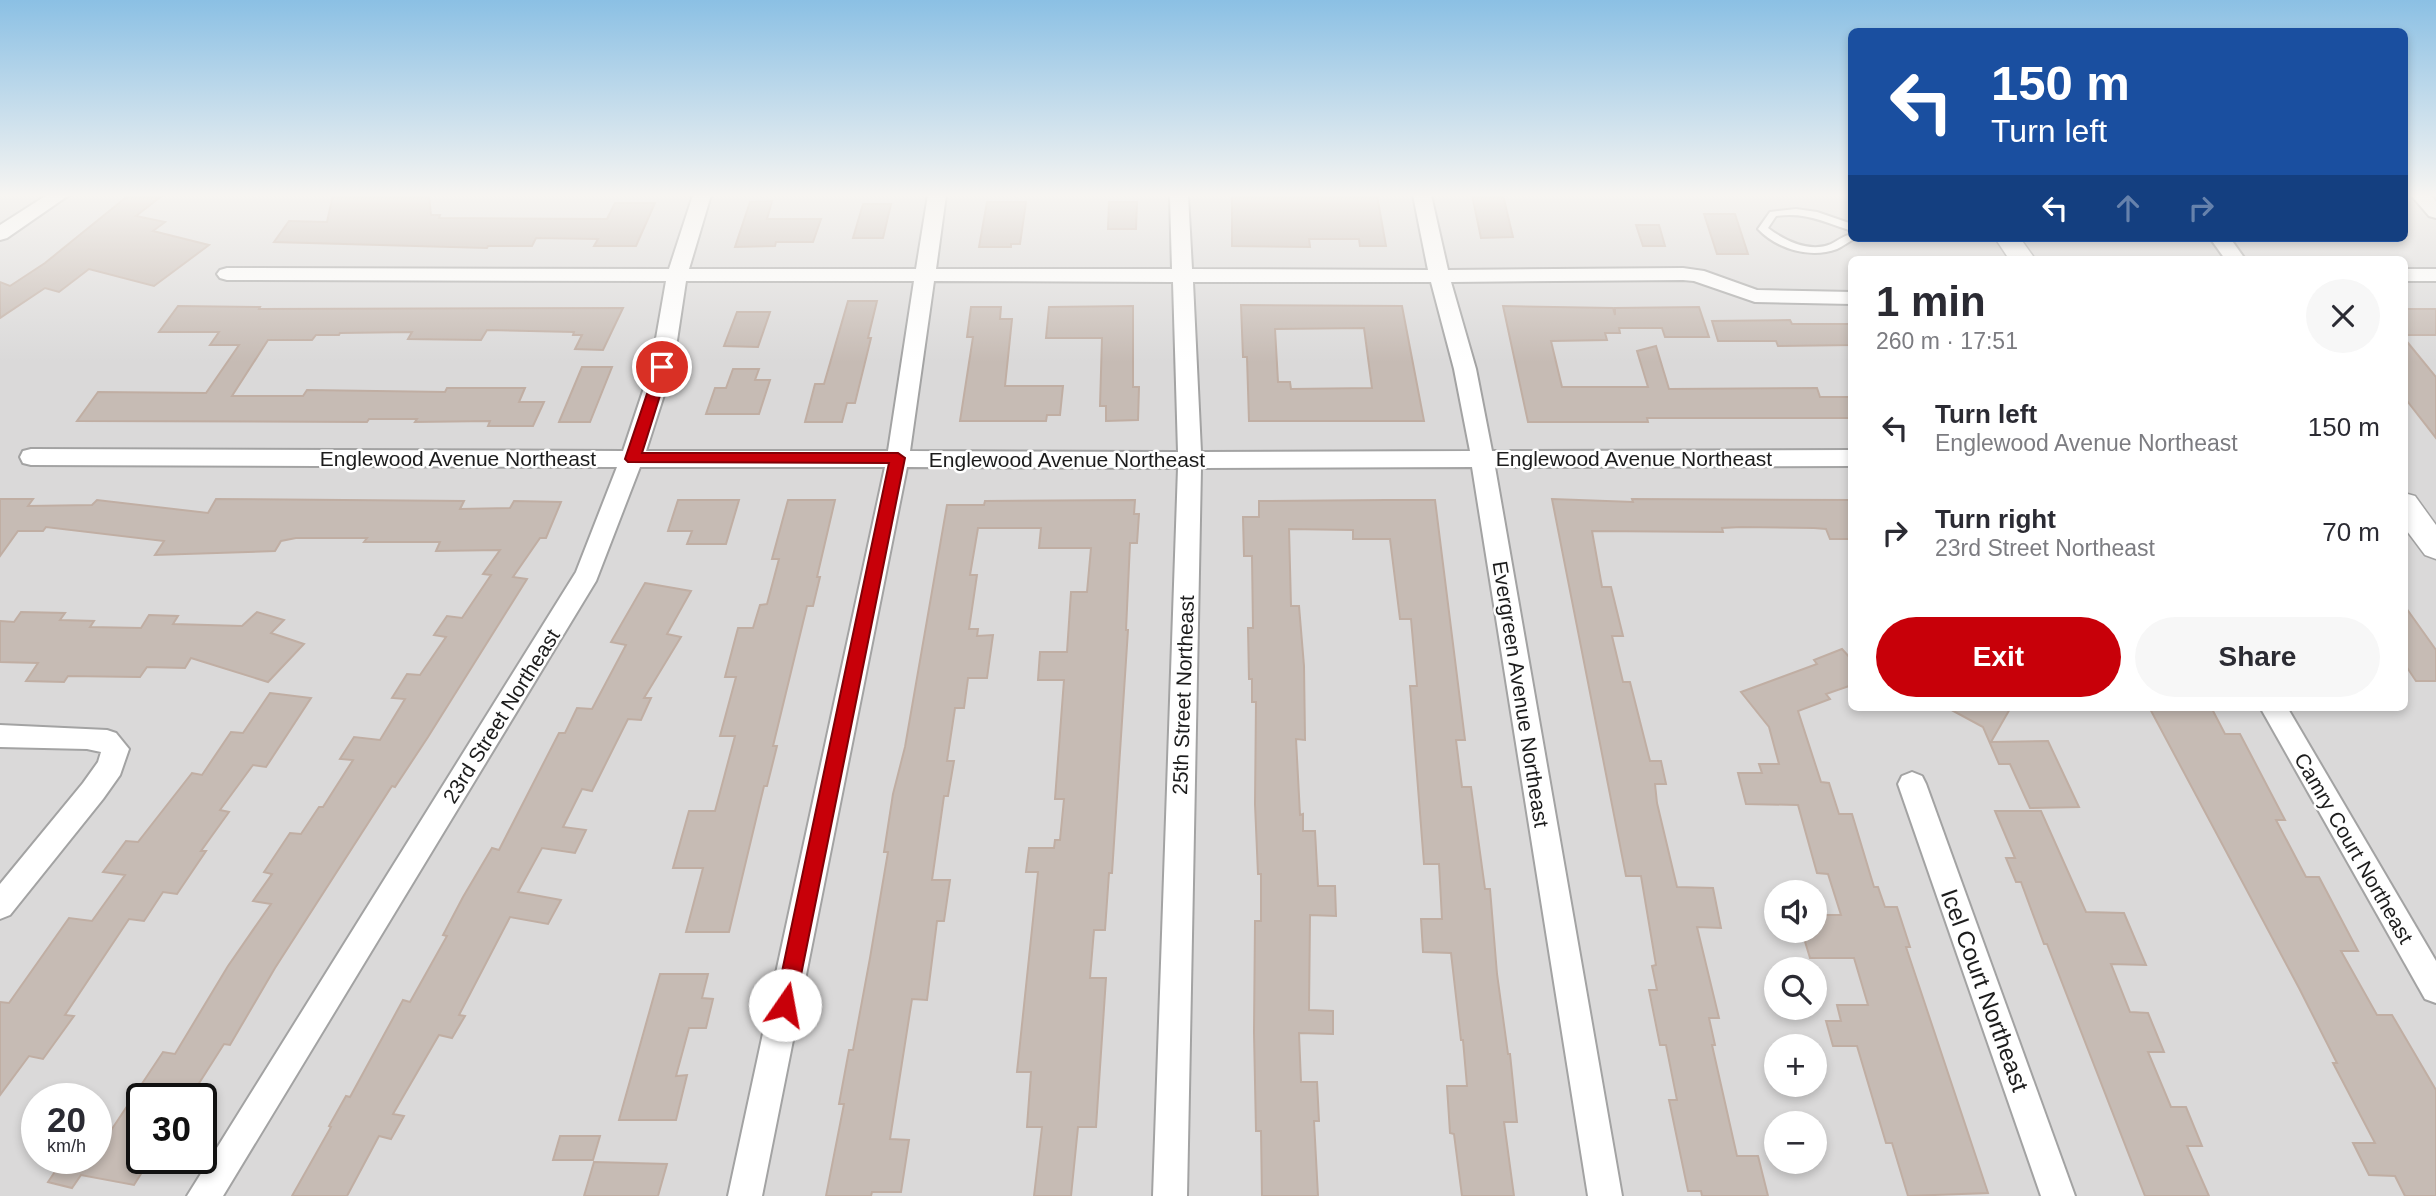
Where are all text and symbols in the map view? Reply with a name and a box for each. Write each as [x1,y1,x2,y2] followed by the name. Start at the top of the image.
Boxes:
[1876,56,1967,147] icon: left
[1991,56,2130,110] text: 150 m
[1991,113,2107,149] text: Turn left
[2036,189,2074,227] icon: left
[2109,189,2147,227] icon: ahead
[2182,189,2220,227] icon: right
[1876,278,1986,325] text: 1 min
[2306,279,2380,353] button: close
[1876,328,2018,354] text: 260 m · 17:51
[632,337,692,397] pin
[643,348,681,386] icon: arrive
[1935,399,2037,429] text: Turn left
[1876,409,1914,447] icon: left
[2308,412,2380,442] text: 150 m
[1935,430,2238,456] text: Englewood Avenue Northeast
[320,447,596,470] street label: Englewood Avenue Northeast
[1496,447,1772,470] street label: Englewood Avenue Northeast
[929,448,1205,471] street label: Englewood Avenue Northeast
[1935,504,2056,534] text: Turn right
[1876,514,1914,552] icon: right
[2322,517,2380,547] text: 70 m
[1935,535,2155,561] text: 23rd Street Northeast
[1489,559,1553,829] street label: Evergreen Avenue Northeast
[1168,595,1198,795] street label: 25th Street Northeast
[1876,617,2121,697] button: Exit
[2135,617,2380,697] button: Share
[438,625,564,807] street label: 23rd Street Northeast
[2290,749,2418,947] street label: Camry Court Northeast
[1764,880,1827,1174] map controls
[1764,880,1827,943] button: sound
[1936,885,2034,1095] street label: Icel Court Northeast
[1764,957,1827,1020] button: search
[748,968,822,1042] position arrow
[1764,1034,1827,1097] button: +
[126,1083,217,1174] speed limit sign: 30
[47,1100,86,1139] text: 20
[1764,1111,1827,1174] button: −
[47,1136,86,1156] text: km/h

